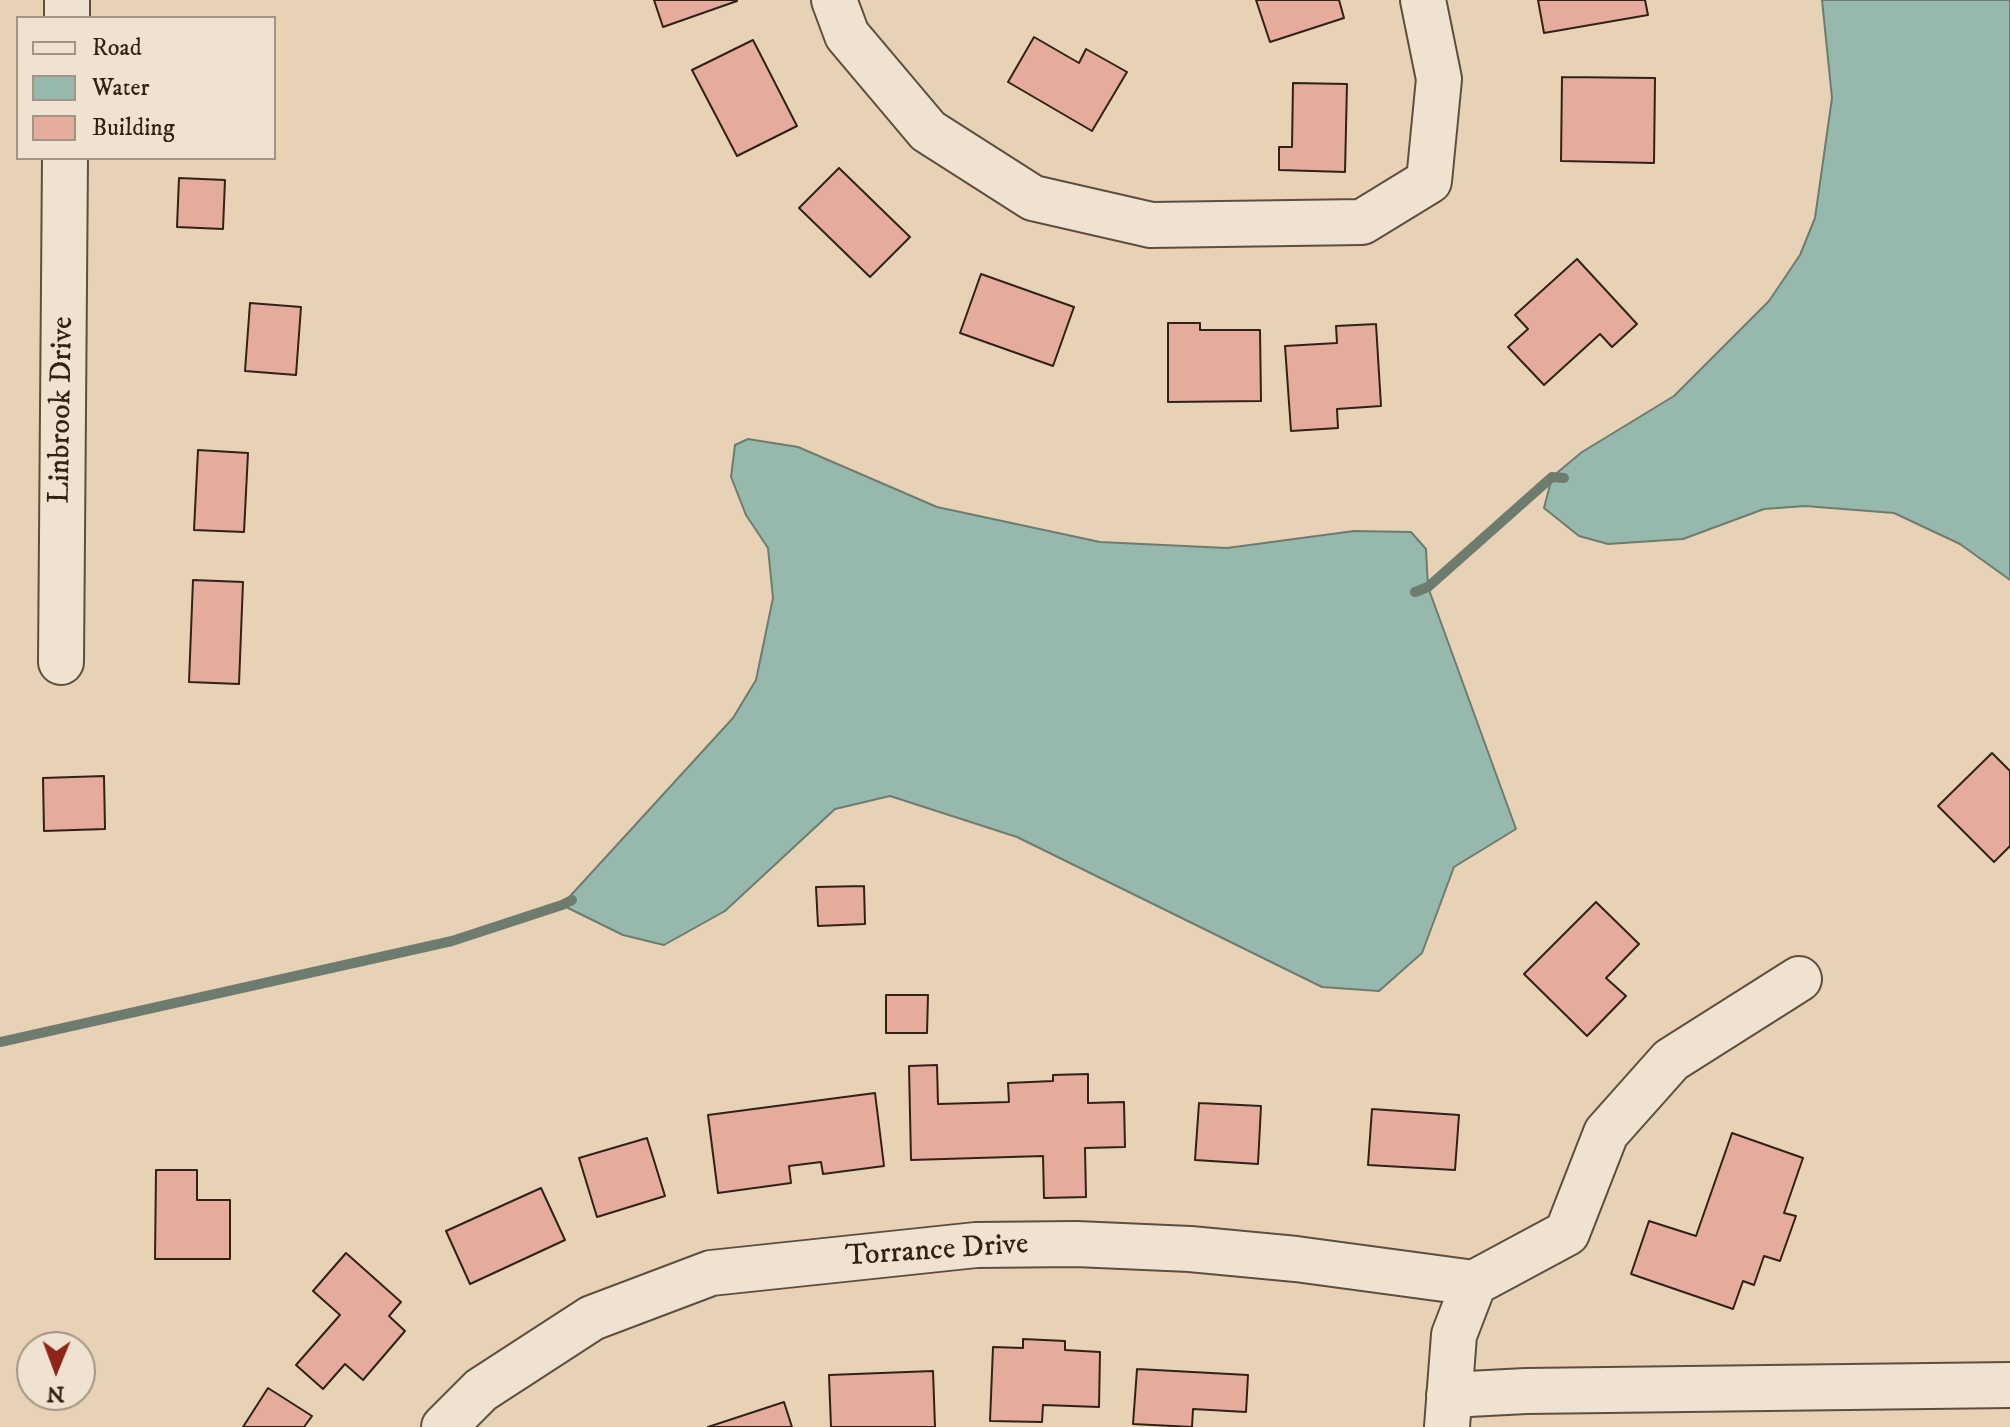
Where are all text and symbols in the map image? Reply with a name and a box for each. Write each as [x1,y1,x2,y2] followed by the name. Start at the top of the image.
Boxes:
[16,16,276,160] legend
[92,33,142,63] text: Road
[92,73,149,103] text: Water
[92,113,175,143] text: Building
[43,316,83,504] street label: Linbrook Drive
[844,1228,1030,1276] street label: Torrance Drive
[16,1331,96,1411] north arrow
[46,1380,65,1407] text: N

